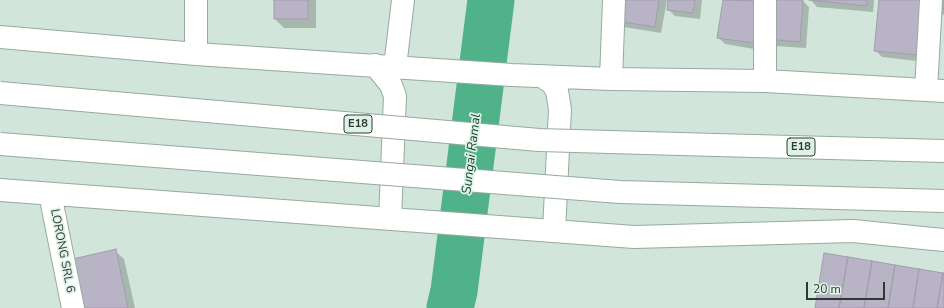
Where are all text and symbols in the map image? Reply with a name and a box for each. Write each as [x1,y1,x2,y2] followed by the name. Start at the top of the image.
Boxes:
[459,113,485,195] water label: Sungai Ramal
[344,115,372,133] road number: E18
[787,138,815,156] road number: E18
[47,208,77,294] street label: LORONG SRL 6
[808,274,887,300] scale bar
[813,281,841,297] text: 20 m

